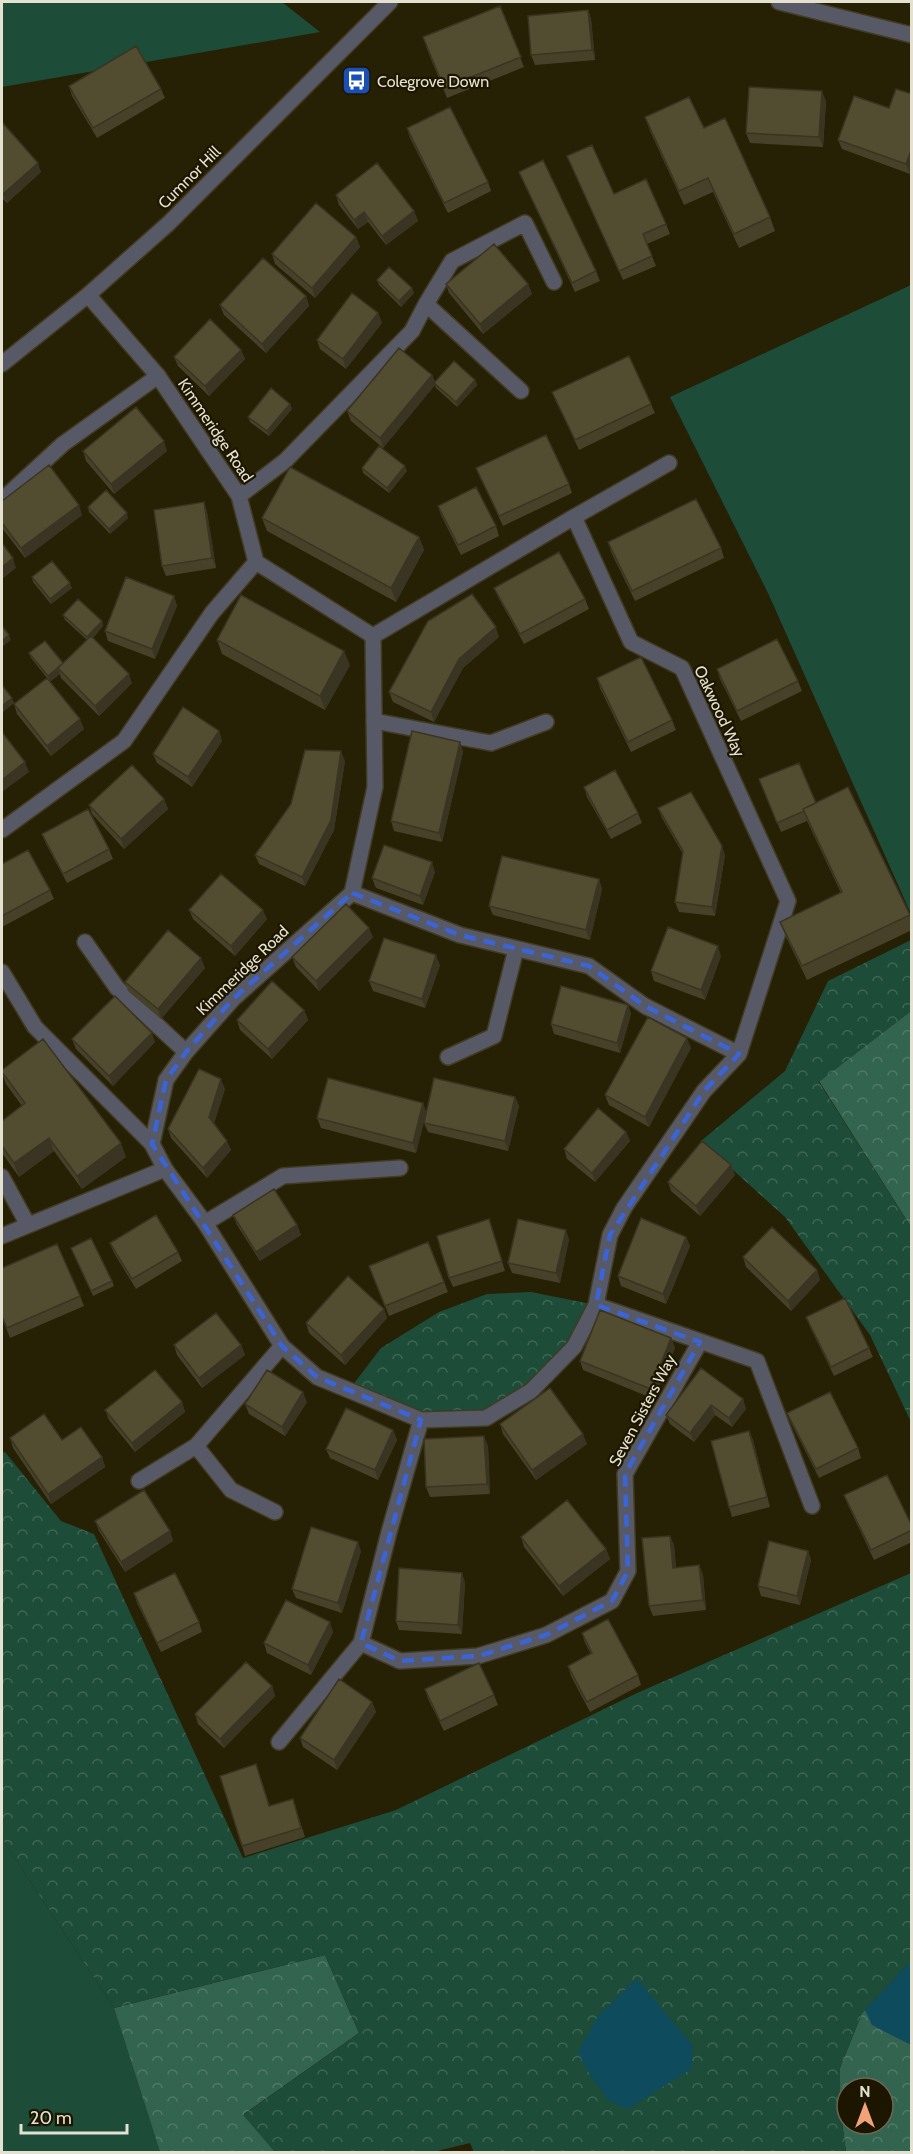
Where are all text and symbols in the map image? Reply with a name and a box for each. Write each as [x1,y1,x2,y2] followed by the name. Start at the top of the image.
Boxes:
[340,65,372,97] bus stop icon: Colegrove Down
[377,72,489,91] place label: Colegrove Down
[154,142,225,213] street label: Cumnor Hill
[174,375,257,486] street label: Kimmeridge Road
[690,663,749,760] street label: Oakwood Way
[192,922,292,1019] street label: Kimmeridge Road
[605,1351,680,1469] street label: Seven Sisters Way
[835,2076,895,2136] north arrow
[859,2082,871,2101] text: N
[21,2097,128,2135] scale bar
[30,2107,72,2129] text: 20 m

